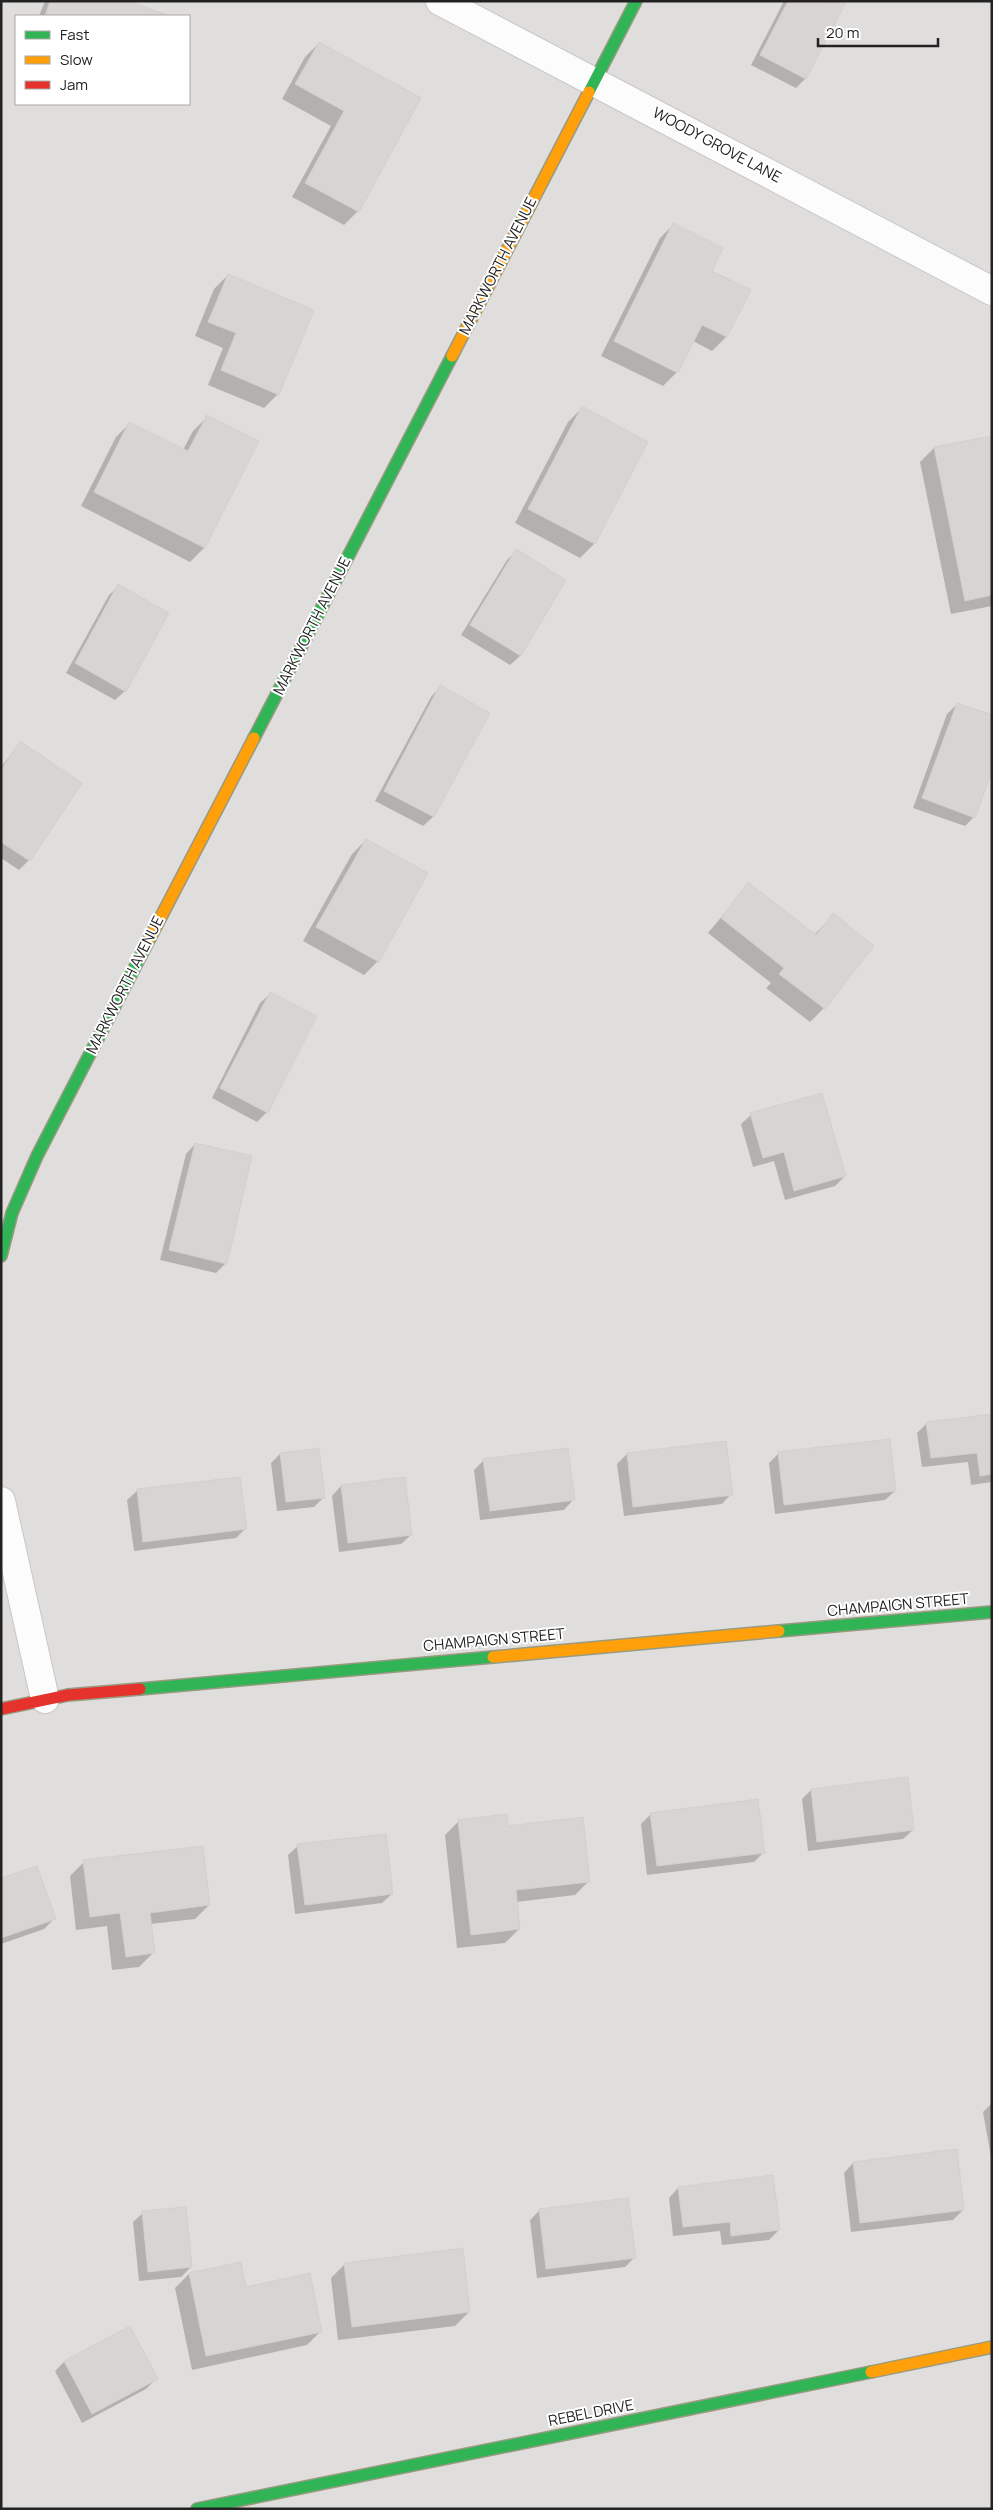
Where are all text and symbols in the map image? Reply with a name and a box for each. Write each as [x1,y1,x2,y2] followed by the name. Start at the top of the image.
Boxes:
[15,15,190,105] legend
[818,15,938,47] scale bar
[826,22,859,43] text: 20 m
[60,24,89,45] text: Fast
[60,49,93,70] text: Slow
[60,74,88,95] text: Jam
[649,102,785,187] street label: WOODY GROVE LANE
[454,193,541,338] street label: MARKWORTH AVENUE
[268,553,355,698] street label: MARKWORTH AVENUE
[81,912,168,1057] street label: MARKWORTH AVENUE
[826,1588,970,1621] street label: CHAMPAIGN STREET
[422,1623,566,1656] street label: CHAMPAIGN STREET
[547,2394,635,2431] street label: REBEL DRIVE

